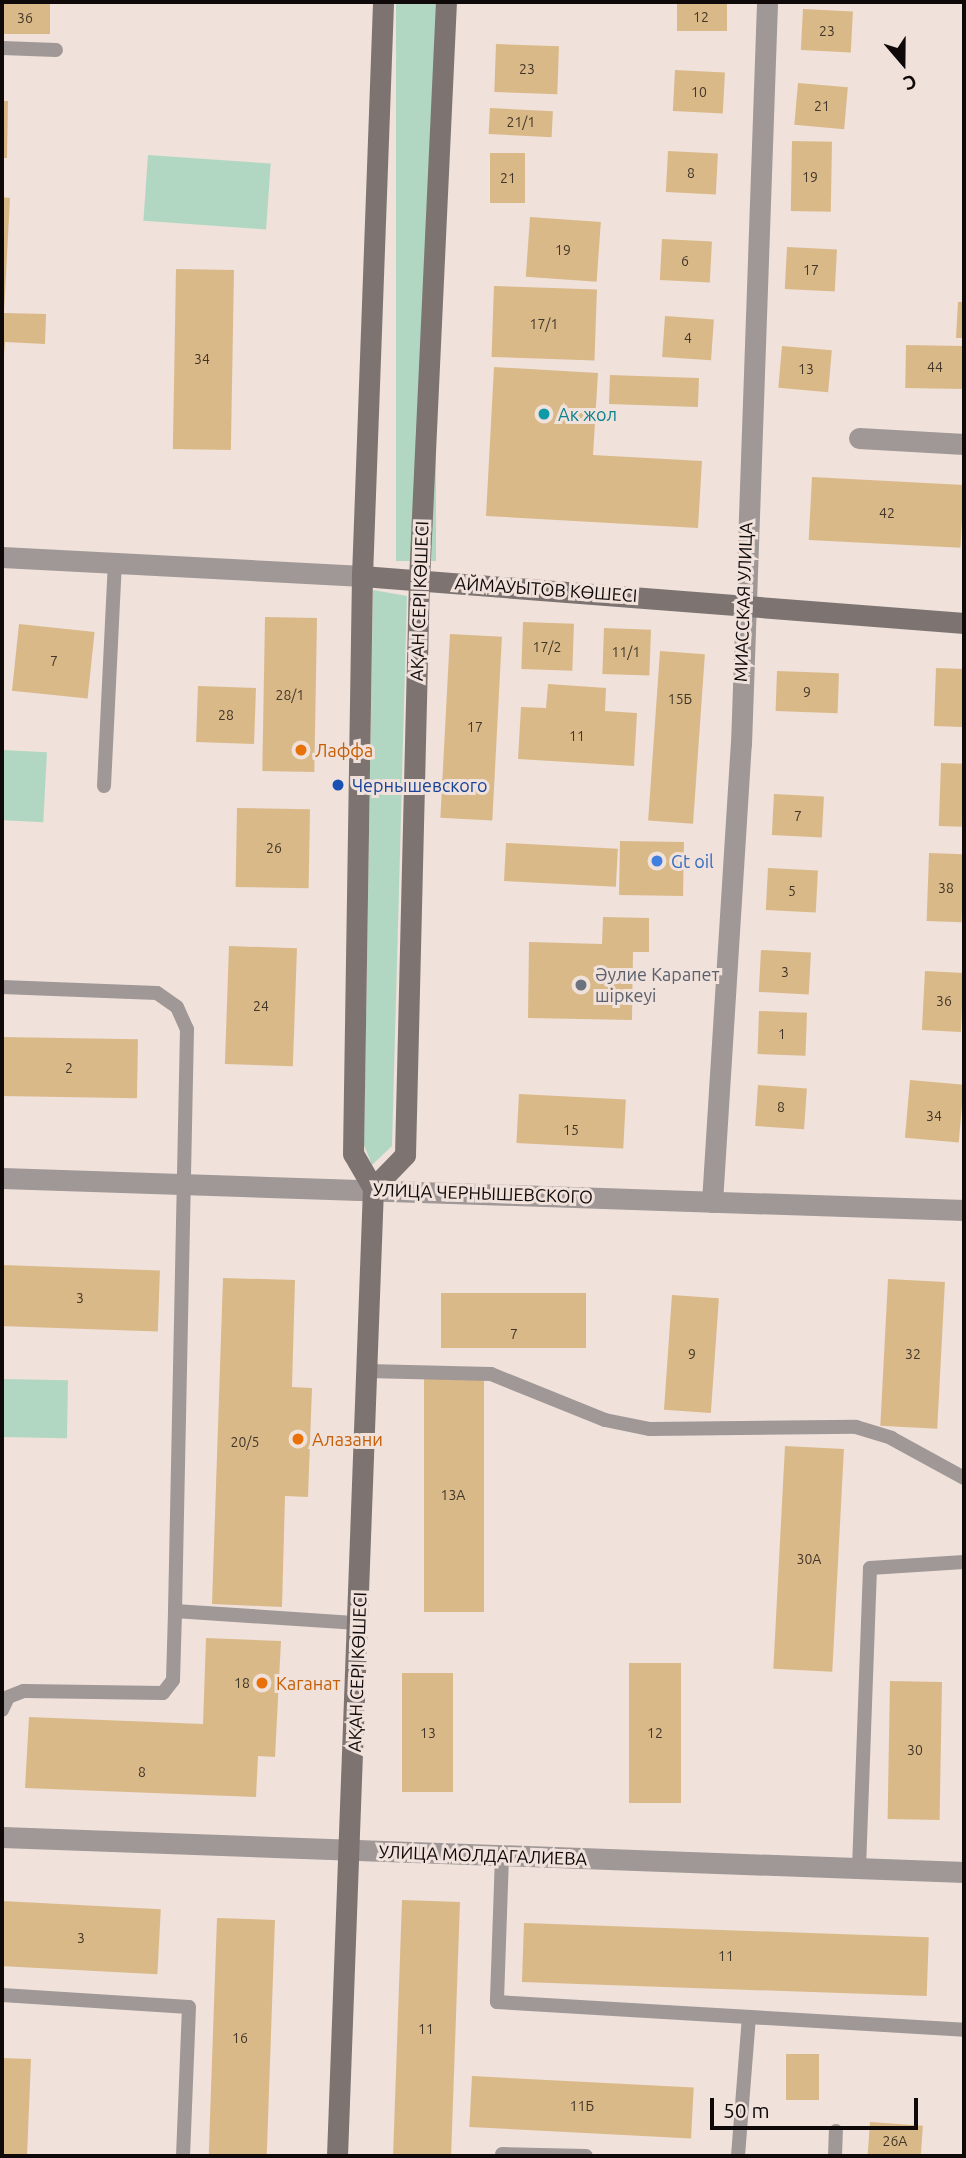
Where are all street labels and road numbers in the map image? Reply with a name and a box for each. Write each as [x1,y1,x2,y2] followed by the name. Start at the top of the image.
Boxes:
[405,521,433,681] street label: АҚАН СЕРІ КӨШЕСІ
[729,522,757,682] street label: МИАССКАЯ УЛИЦА
[454,572,638,606] street label: АЙМАУЫТОВ КӨШЕСІ
[373,1178,593,1208] street label: УЛИЦА ЧЕРНЫШЕВСКОГО
[343,1592,371,1752] street label: АҚАН СЕРІ КӨШЕСІ
[378,1841,588,1869] street label: УЛИЦА МОЛДАГАЛИЕВА

